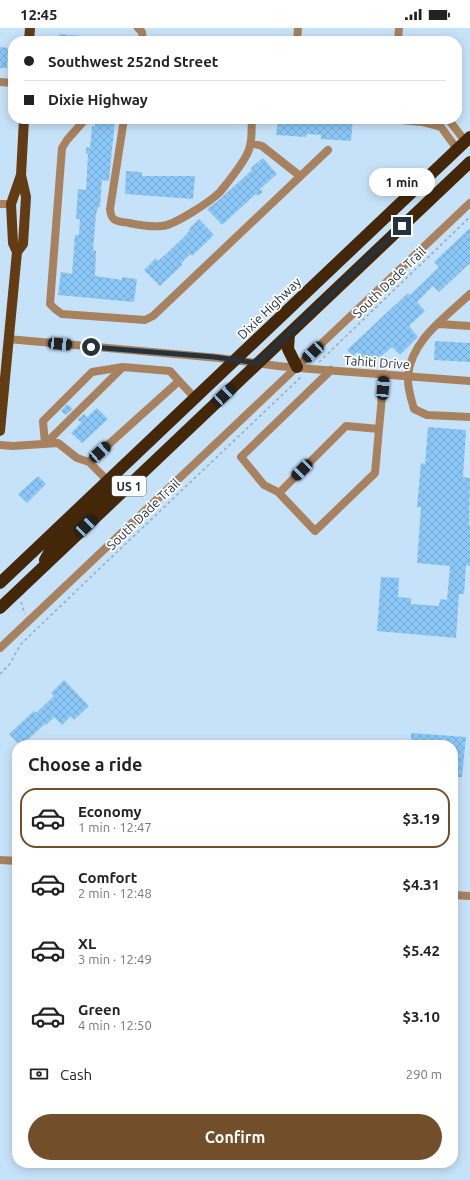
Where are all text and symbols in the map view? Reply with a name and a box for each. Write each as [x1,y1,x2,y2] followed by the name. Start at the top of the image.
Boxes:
[20,6,58,23] text: 12:45
[48,53,218,70] text: Southwest 252nd Street
[48,91,148,108] text: Dixie Highway
[369,168,435,196] callout: 1 min
[386,175,418,189] text: 1 min
[393,217,411,235] route end
[350,243,429,320] street label: South Dade Trail
[235,274,303,342] street label: Dixie Highway
[48,337,72,351] car
[82,338,100,356] route start
[300,339,326,365] car
[344,353,410,371] street label: Tahiti Drive
[376,376,390,400] car
[211,382,237,408] car
[87,440,113,464] car
[289,457,315,483] car
[104,475,183,552] street label: South Dade Trail
[112,476,146,496] road number: US 1
[73,513,99,539] car
[28,754,142,774] text: Choose a ride
[30,800,66,836] icon: car
[78,803,142,820] text: Economy
[402,810,440,827] text: $3.19
[78,820,152,834] text: 1 min · 12:47
[30,866,66,902] icon: car
[78,869,137,886] text: Comfort
[402,876,440,893] text: $4.31
[78,886,152,900] text: 2 min · 12:48
[30,932,66,968] icon: car
[78,935,96,952] text: XL
[402,942,440,959] text: $5.42
[78,952,152,966] text: 3 min · 12:49
[30,998,66,1034] icon: car
[78,1001,120,1018] text: Green
[402,1008,440,1025] text: $3.10
[78,1018,152,1032] text: 4 min · 12:50
[28,1063,50,1085] icon: cash
[60,1066,92,1083] text: Cash
[406,1067,442,1081] text: 290 m
[28,1114,442,1160] button: Confirm

